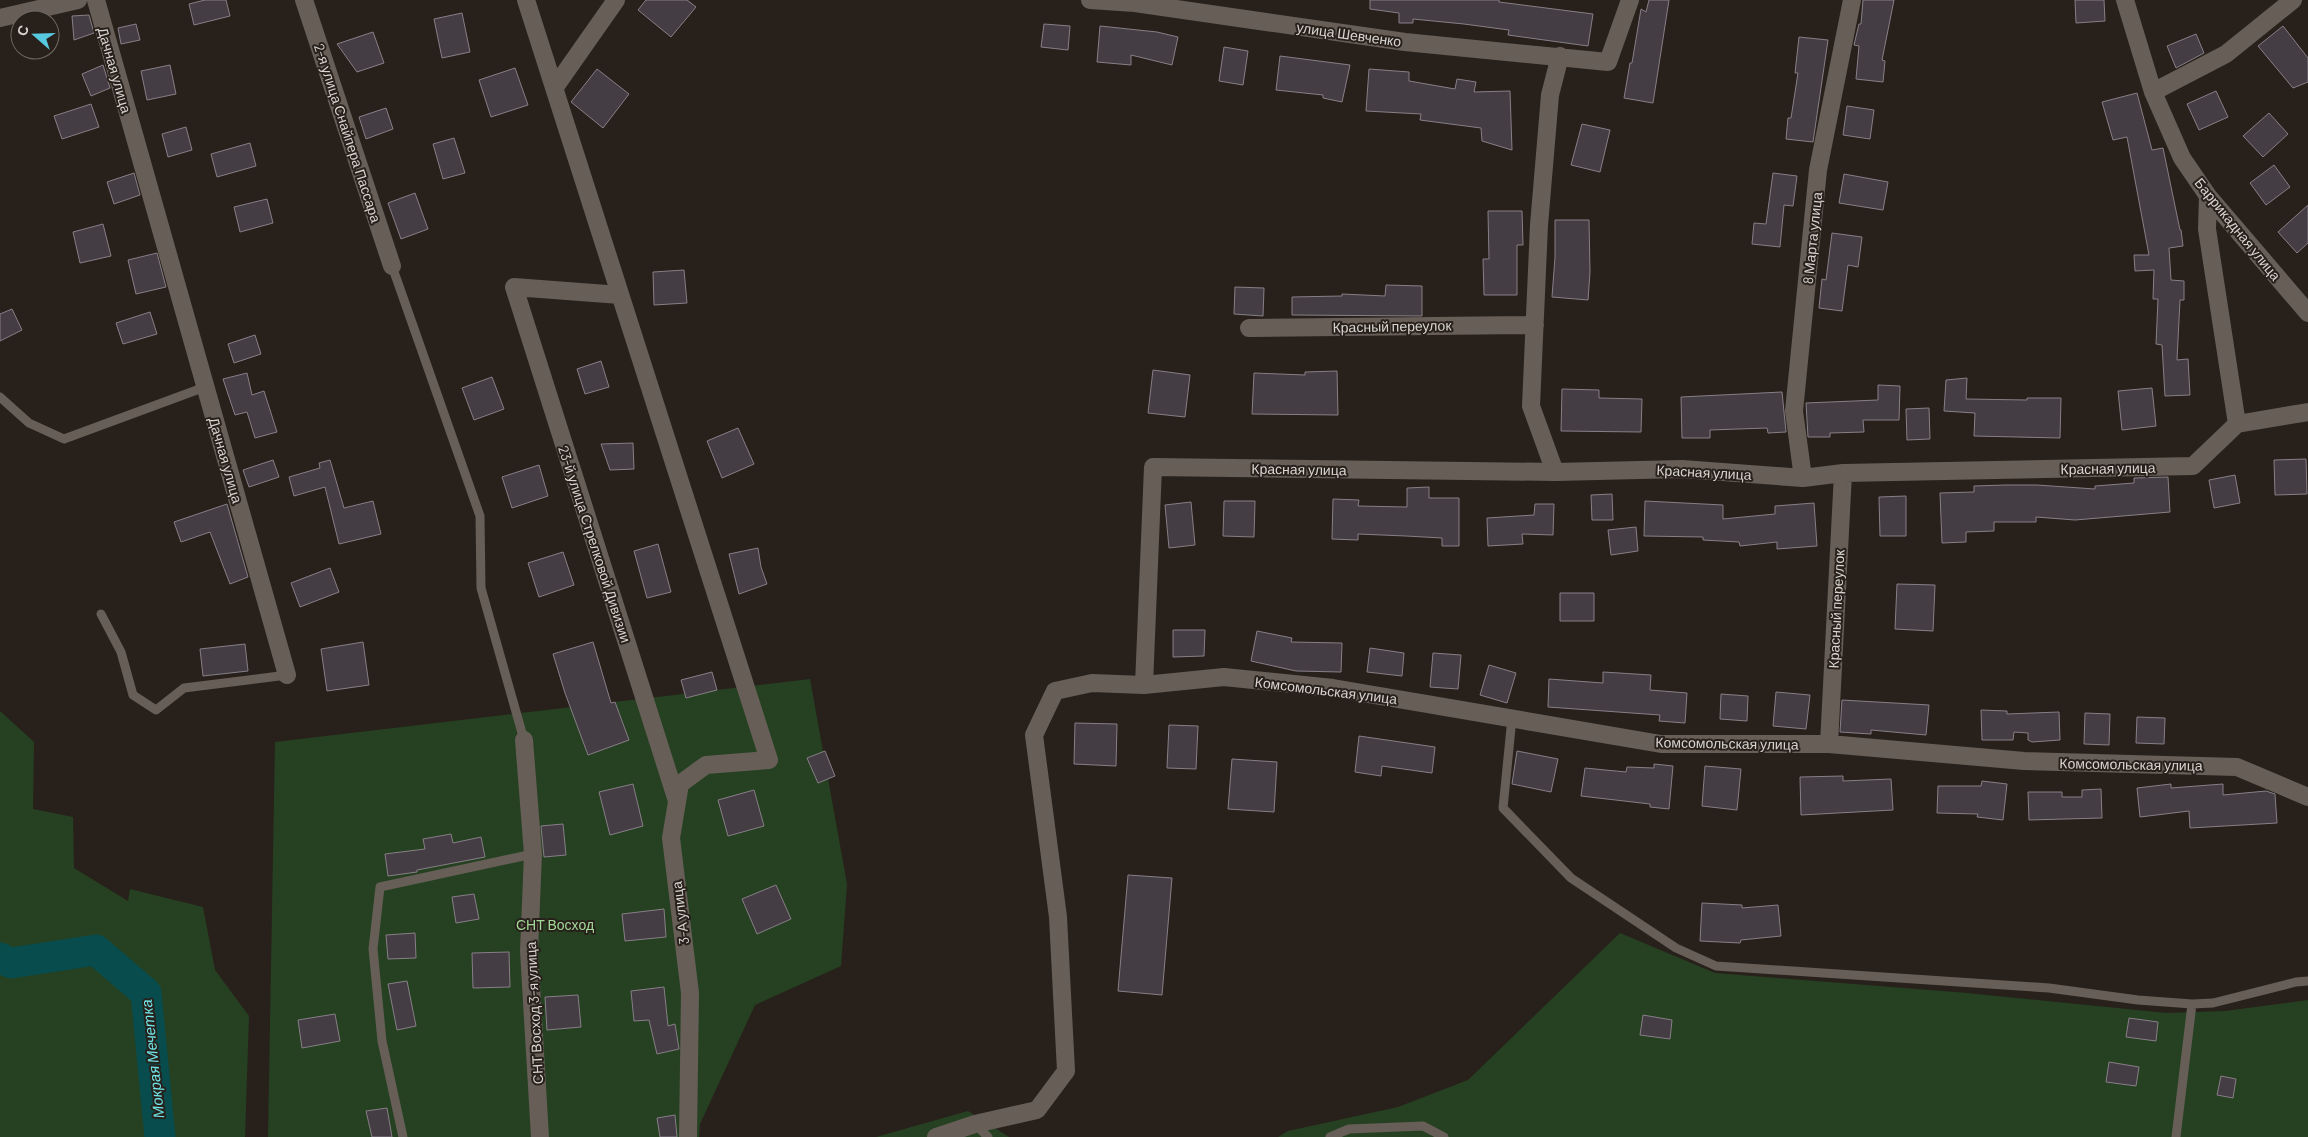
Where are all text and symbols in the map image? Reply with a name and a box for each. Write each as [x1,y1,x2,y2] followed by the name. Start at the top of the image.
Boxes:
[10,10,60,60] north arrow
[1296,18,1403,50] street label: улица Шевченко
[13,23,32,38] text: С
[95,25,135,115] street label: Дачная улица
[311,41,385,225] street label: 2-я улица Снайпера Пассара
[2191,174,2285,284] street label: Баррикадная улица
[1799,191,1825,285] street label: 8 Марта улица
[1332,316,1452,336] street label: Красный переулок
[206,415,246,505] street label: Дачная улица
[555,443,635,645] street label: 23-й улица Стрелковой Дивизии
[2060,459,2156,477] street label: Красная улица
[1251,460,1347,478] street label: Красная улица
[1656,461,1752,483] street label: Красная улица
[1824,548,1848,669] street label: Красный переулок
[1254,673,1398,707] street label: Комсомольская улица
[1655,733,1799,753] street label: Комсомольская улица
[2059,754,2203,774] street label: Комсомольская улица
[668,880,692,945] street label: 3-А улица
[516,916,594,933] park label: СНТ Восход
[522,941,546,1085] street label: СНТ Восход 3-я улица
[137,999,167,1119] water label: Мокрая Мечетка

